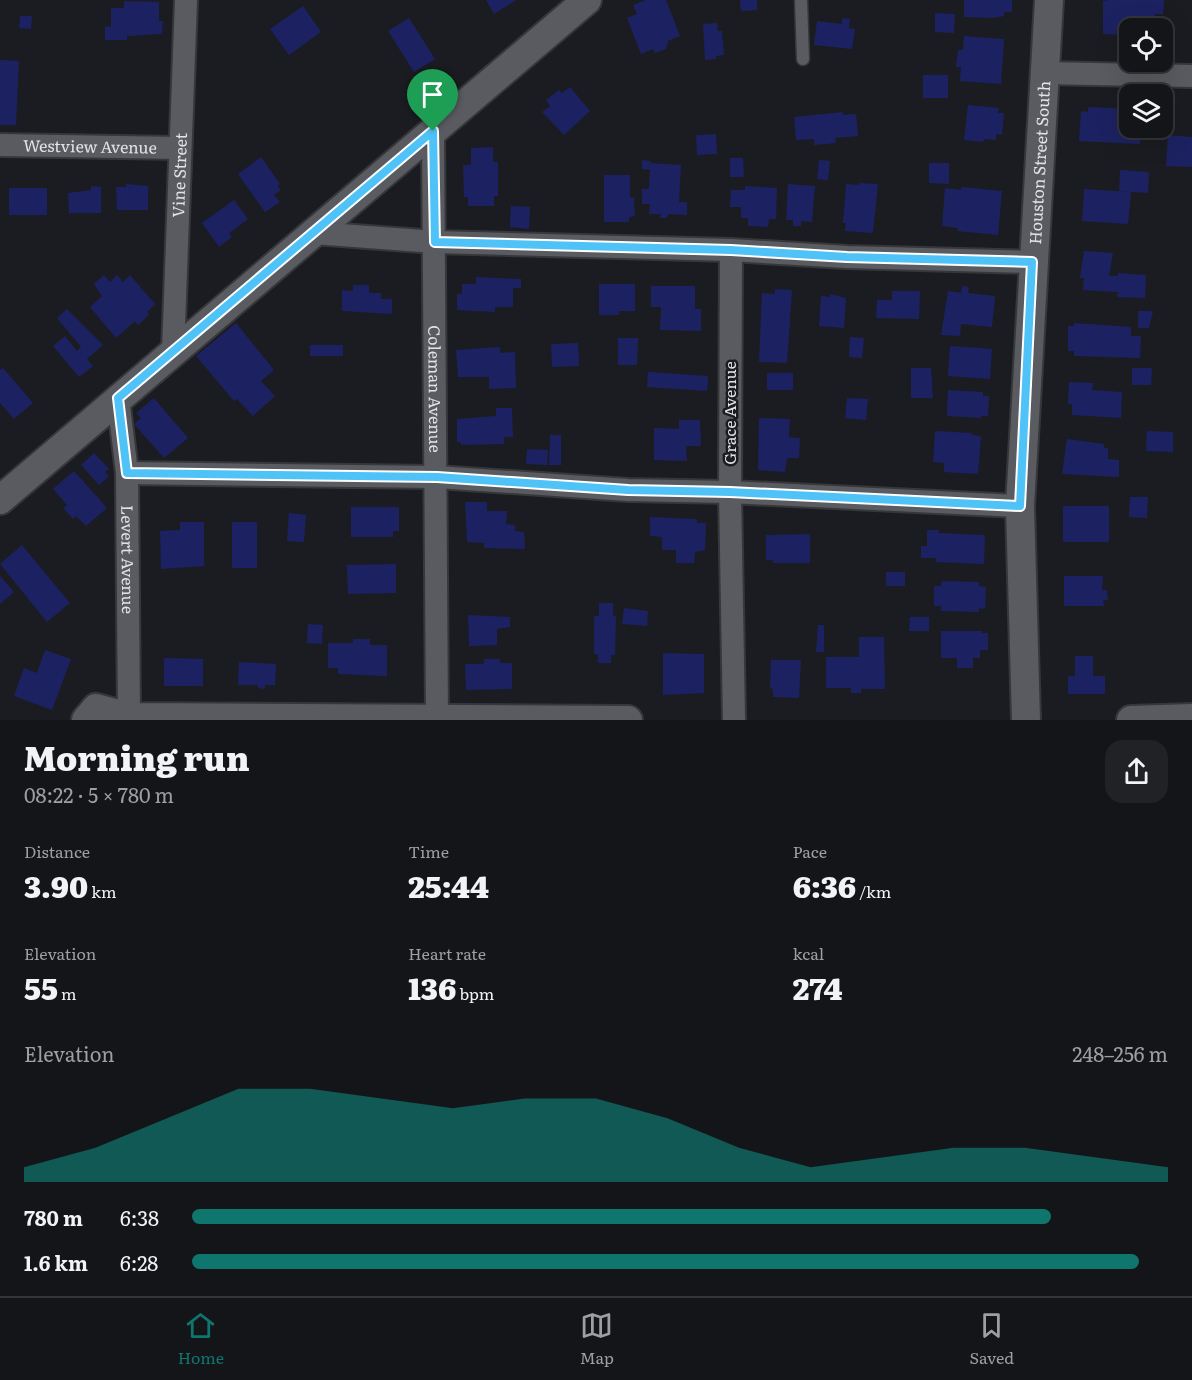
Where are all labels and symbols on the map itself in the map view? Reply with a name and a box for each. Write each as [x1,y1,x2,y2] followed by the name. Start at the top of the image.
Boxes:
[407,69,458,131] pin
[1022,80,1055,245] street label: Houston Street South
[23,132,157,159] street label: Westview Avenue
[165,132,192,218] street label: Vine Street
[423,325,448,453] street label: Coleman Avenue
[717,361,741,465] street label: Grace Avenue
[116,505,141,614] street label: Levert Avenue

